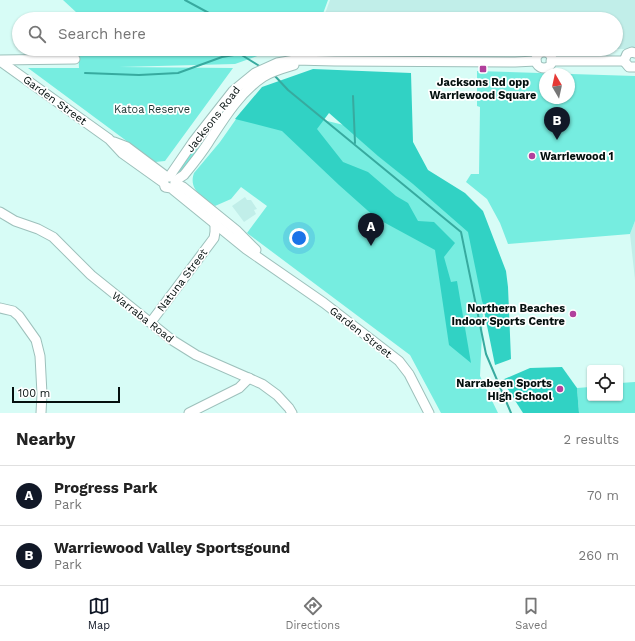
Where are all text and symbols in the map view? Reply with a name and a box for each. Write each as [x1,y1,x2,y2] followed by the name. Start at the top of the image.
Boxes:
[12,12,623,56] search box
[26,23,48,45] icon: search
[58,25,146,43] text: Search here
[478,64,488,74] marker: Jacksons Rd opp Warriewood Square
[539,68,575,104] north arrow
[20,73,89,128] street label: Garden Street
[430,76,536,102] place label: Jacksons Rd opp Warriewood Square
[184,84,243,155] street label: Jacksons Road
[114,103,190,116] park label: Katoa Reserve
[544,107,570,140] pin: B
[540,150,613,163] place label: Warriewood 1
[527,151,537,161] marker: Warriewood 1
[358,213,384,246] pin: A
[289,228,309,248] your location
[155,246,210,314] street label: Natuna Street
[109,289,176,346] street label: Warraba Road
[451,302,565,328] place label: Northern Beaches Indoor Sports Centre
[327,304,395,361] street label: Garden Street
[568,309,578,319] marker: Northern Beaches Indoor Sports Centre
[587,365,623,401] map controls
[587,365,623,401] button: locate
[456,377,552,403] place label: Narrabeen Sports High School
[555,384,565,394] marker: Narrabeen Sports High School
[12,385,120,404] scale bar
[18,387,50,400] text: 100 m
[16,429,75,449] text: Nearby
[564,432,619,447] text: 2 results
[54,479,157,497] text: Progress Park
[25,488,33,503] text: A
[587,488,619,503] text: 70 m
[54,497,82,512] text: Park
[54,539,290,557] text: Warriewood Valley Sportsgound
[25,548,33,563] text: B
[579,548,619,563] text: 260 m
[54,557,82,572] text: Park
[88,595,110,632] tab: Map
[286,595,340,632] tab: Directions
[515,595,547,632] tab: Saved

